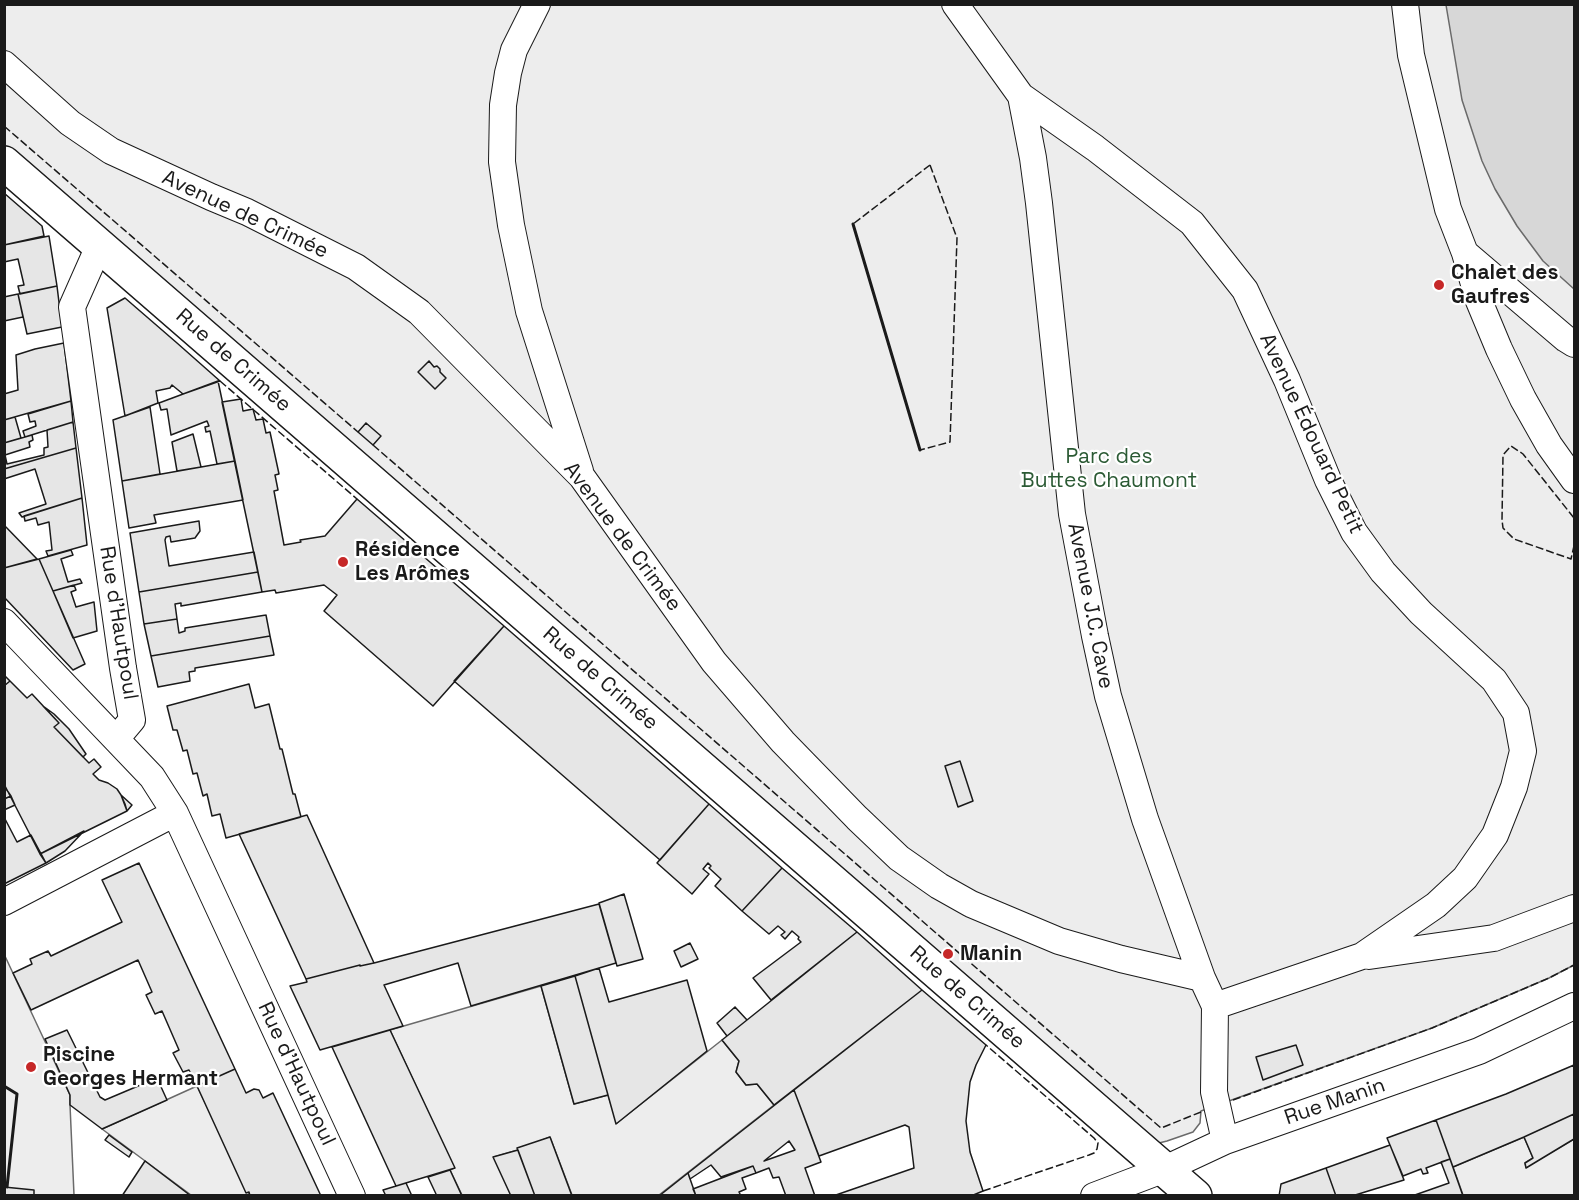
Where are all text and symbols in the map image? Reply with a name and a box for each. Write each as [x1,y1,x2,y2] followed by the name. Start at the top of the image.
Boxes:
[158,165,332,265] street label: Avenue de Crimée
[1451,260,1558,310] place label: Chalet des Gaufres
[1432,278,1446,292] marker: Chalet des Gaufres
[170,304,296,418] street label: Rue de Crimée
[1254,330,1368,538] street label: Avenue Édouard Petit
[1021,444,1197,494] park label: Parc des Buttes Chaumont
[558,457,686,617] street label: Avenue de Crimée
[1062,521,1118,691] street label: Avenue J.C. Cave
[355,537,470,587] place label: Résidence Les Arômes
[93,544,143,702] street label: Rue d'Hautpoul
[336,555,350,569] marker: Résidence Les Arômes
[537,622,663,736] street label: Rue de Crimée
[904,941,1030,1055] street label: Rue de Crimée
[960,941,1022,967] place label: Manin
[941,947,955,961] marker: Manin
[252,998,340,1150] street label: Rue d'Hautpoul
[43,1042,218,1092] place label: Piscine Georges Hermant
[24,1060,38,1074] marker: Piscine Georges Hermant
[1281,1073,1389,1131] street label: Rue Manin

